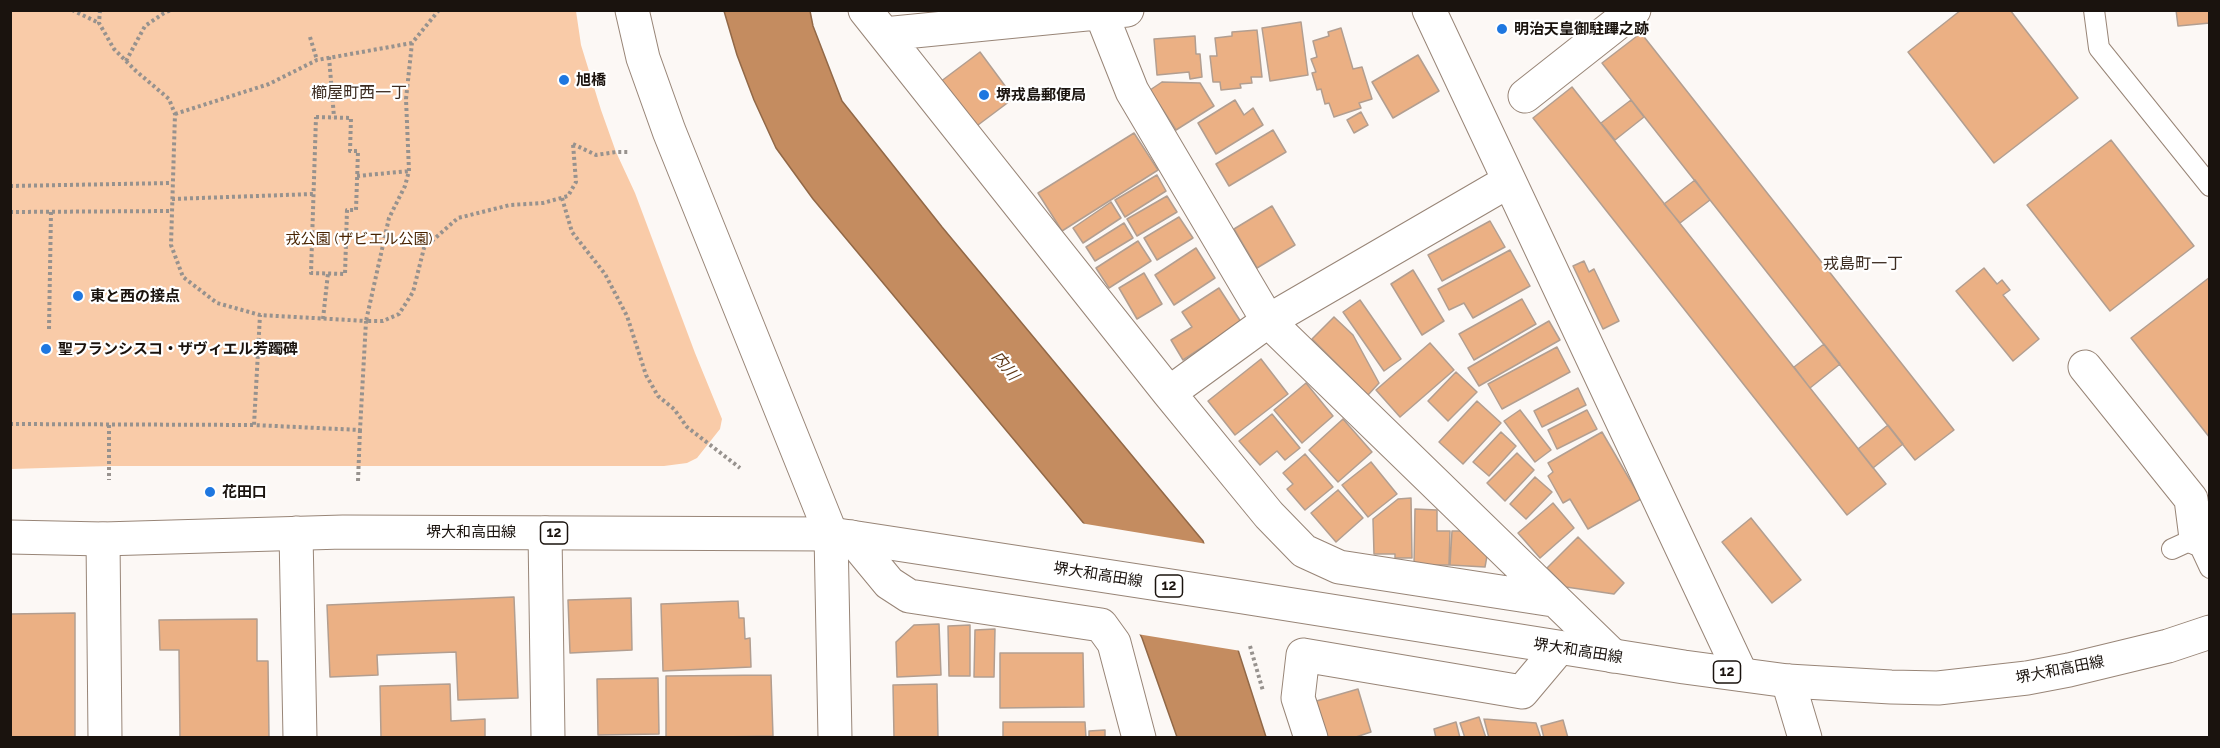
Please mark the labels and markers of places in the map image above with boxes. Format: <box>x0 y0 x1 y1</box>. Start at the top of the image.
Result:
place label: 明治天皇御駐蹕之跡 <box>1514 20 1649 38</box>
marker: 明治天皇御駐蹕之跡 <box>1495 22 1509 36</box>
place label: 旭橋 <box>576 71 606 89</box>
marker: 旭橋 <box>557 73 571 87</box>
place label: 堺戎島郵便局 <box>996 86 1086 104</box>
marker: 堺戎島郵便局 <box>977 88 991 102</box>
place label: 東と西の接点 <box>90 287 180 305</box>
marker: 東と西の接点 <box>71 289 85 303</box>
place label: 聖フランシスコ・ザヴィエル芳躅碑 <box>58 340 298 358</box>
marker: 聖フランシスコ・ザヴィエル芳躅碑 <box>39 342 53 356</box>
place label: 花田口 <box>222 483 267 501</box>
marker: 花田口 <box>203 485 217 499</box>

